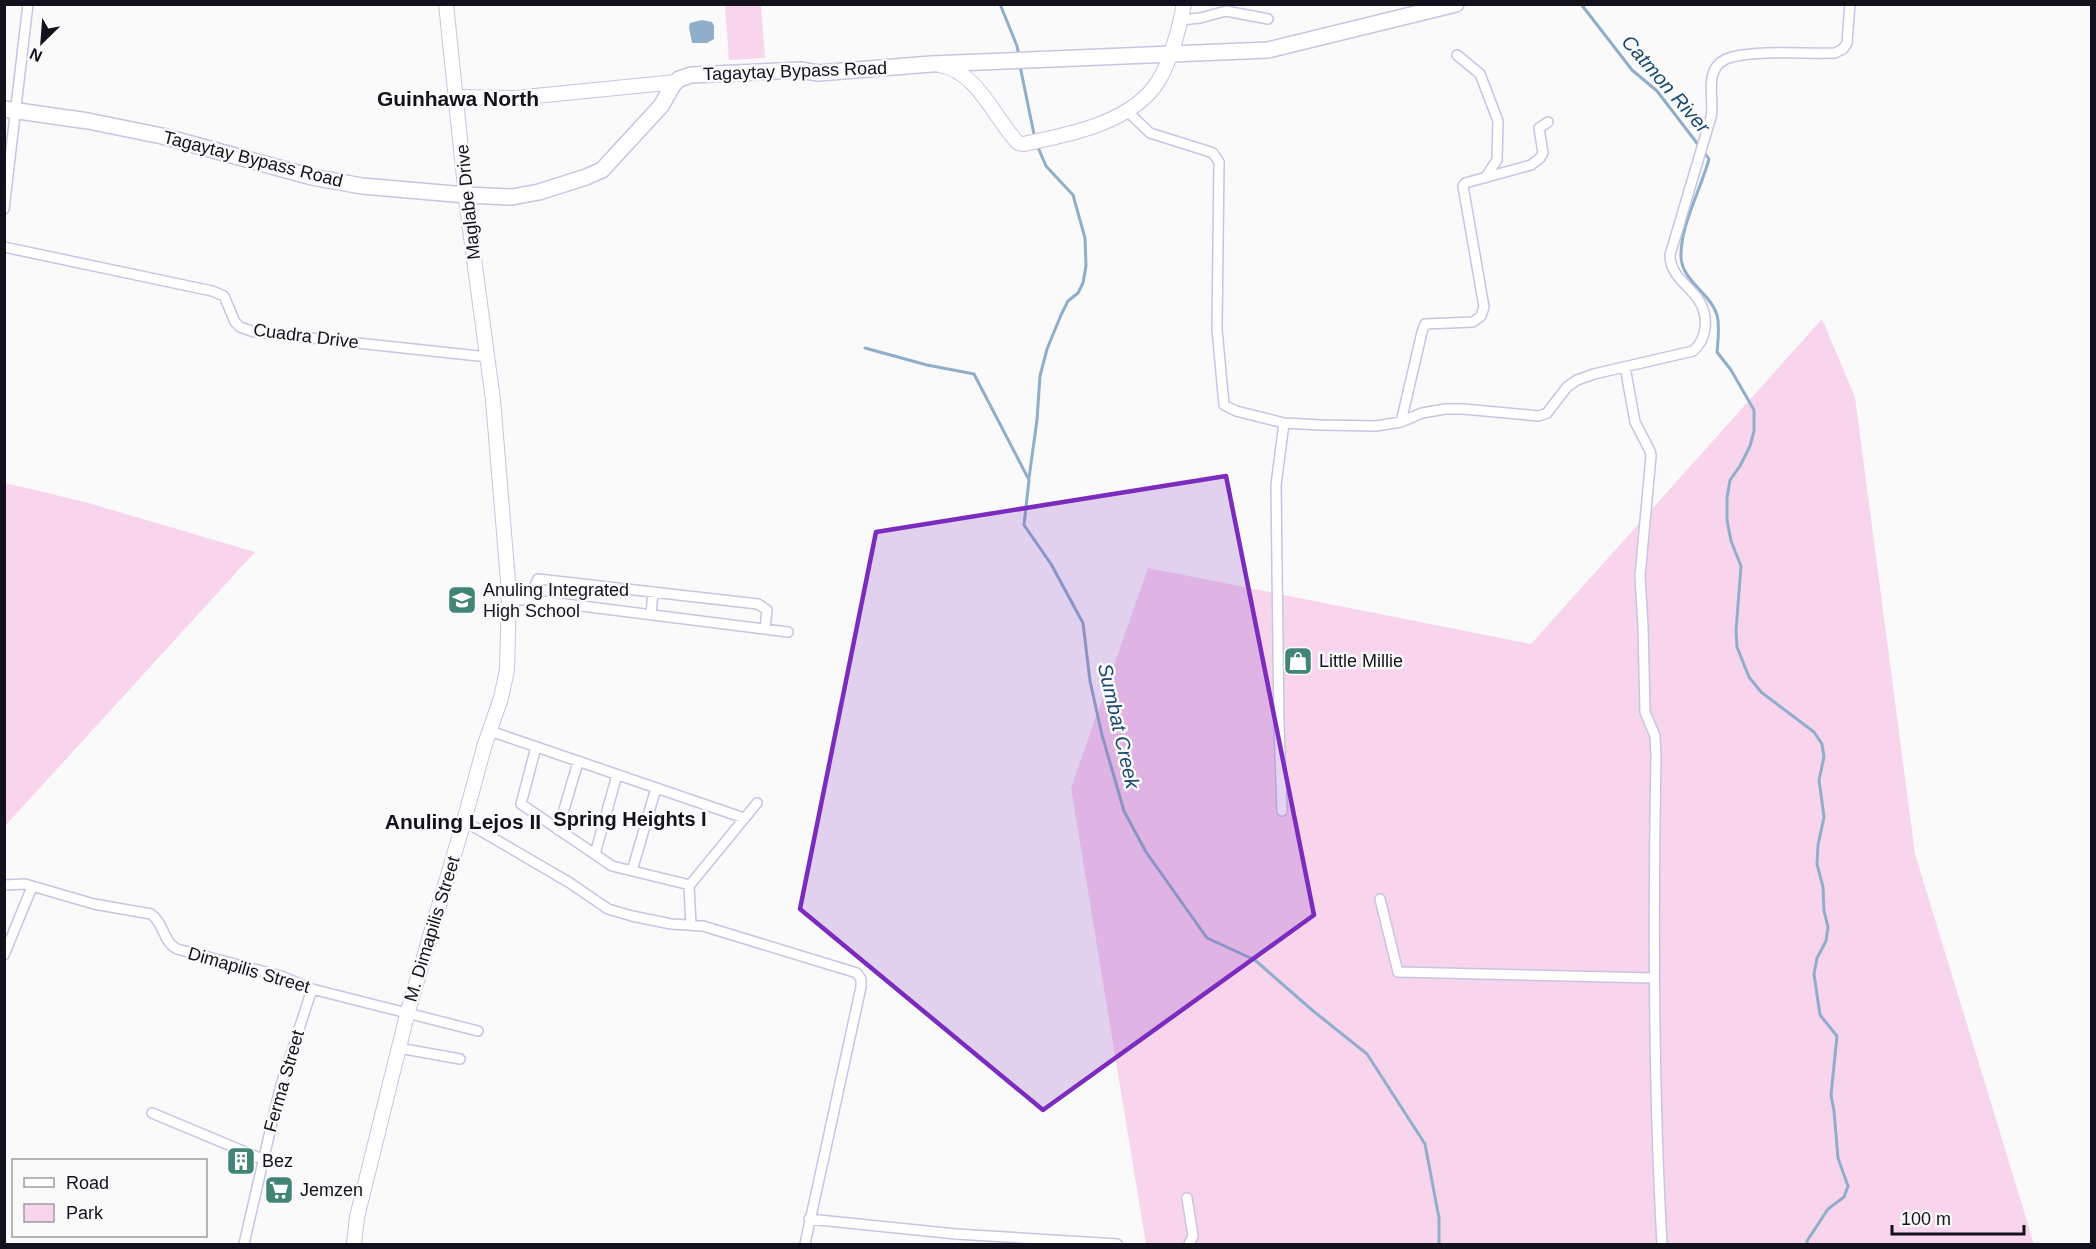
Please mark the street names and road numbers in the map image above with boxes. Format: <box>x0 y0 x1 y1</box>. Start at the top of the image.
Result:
street label: Tagaytay Bypass Road <box>703 58 887 84</box>
street label: Tagaytay Bypass Road <box>161 127 345 191</box>
street label: Maglabe Drive <box>452 143 484 261</box>
street label: Cuadra Drive <box>252 320 360 352</box>
street label: M. Dimapilis Street <box>400 854 464 1004</box>
street label: Dimapilis Street <box>186 943 312 997</box>
street label: Ferma Street <box>260 1028 308 1134</box>

